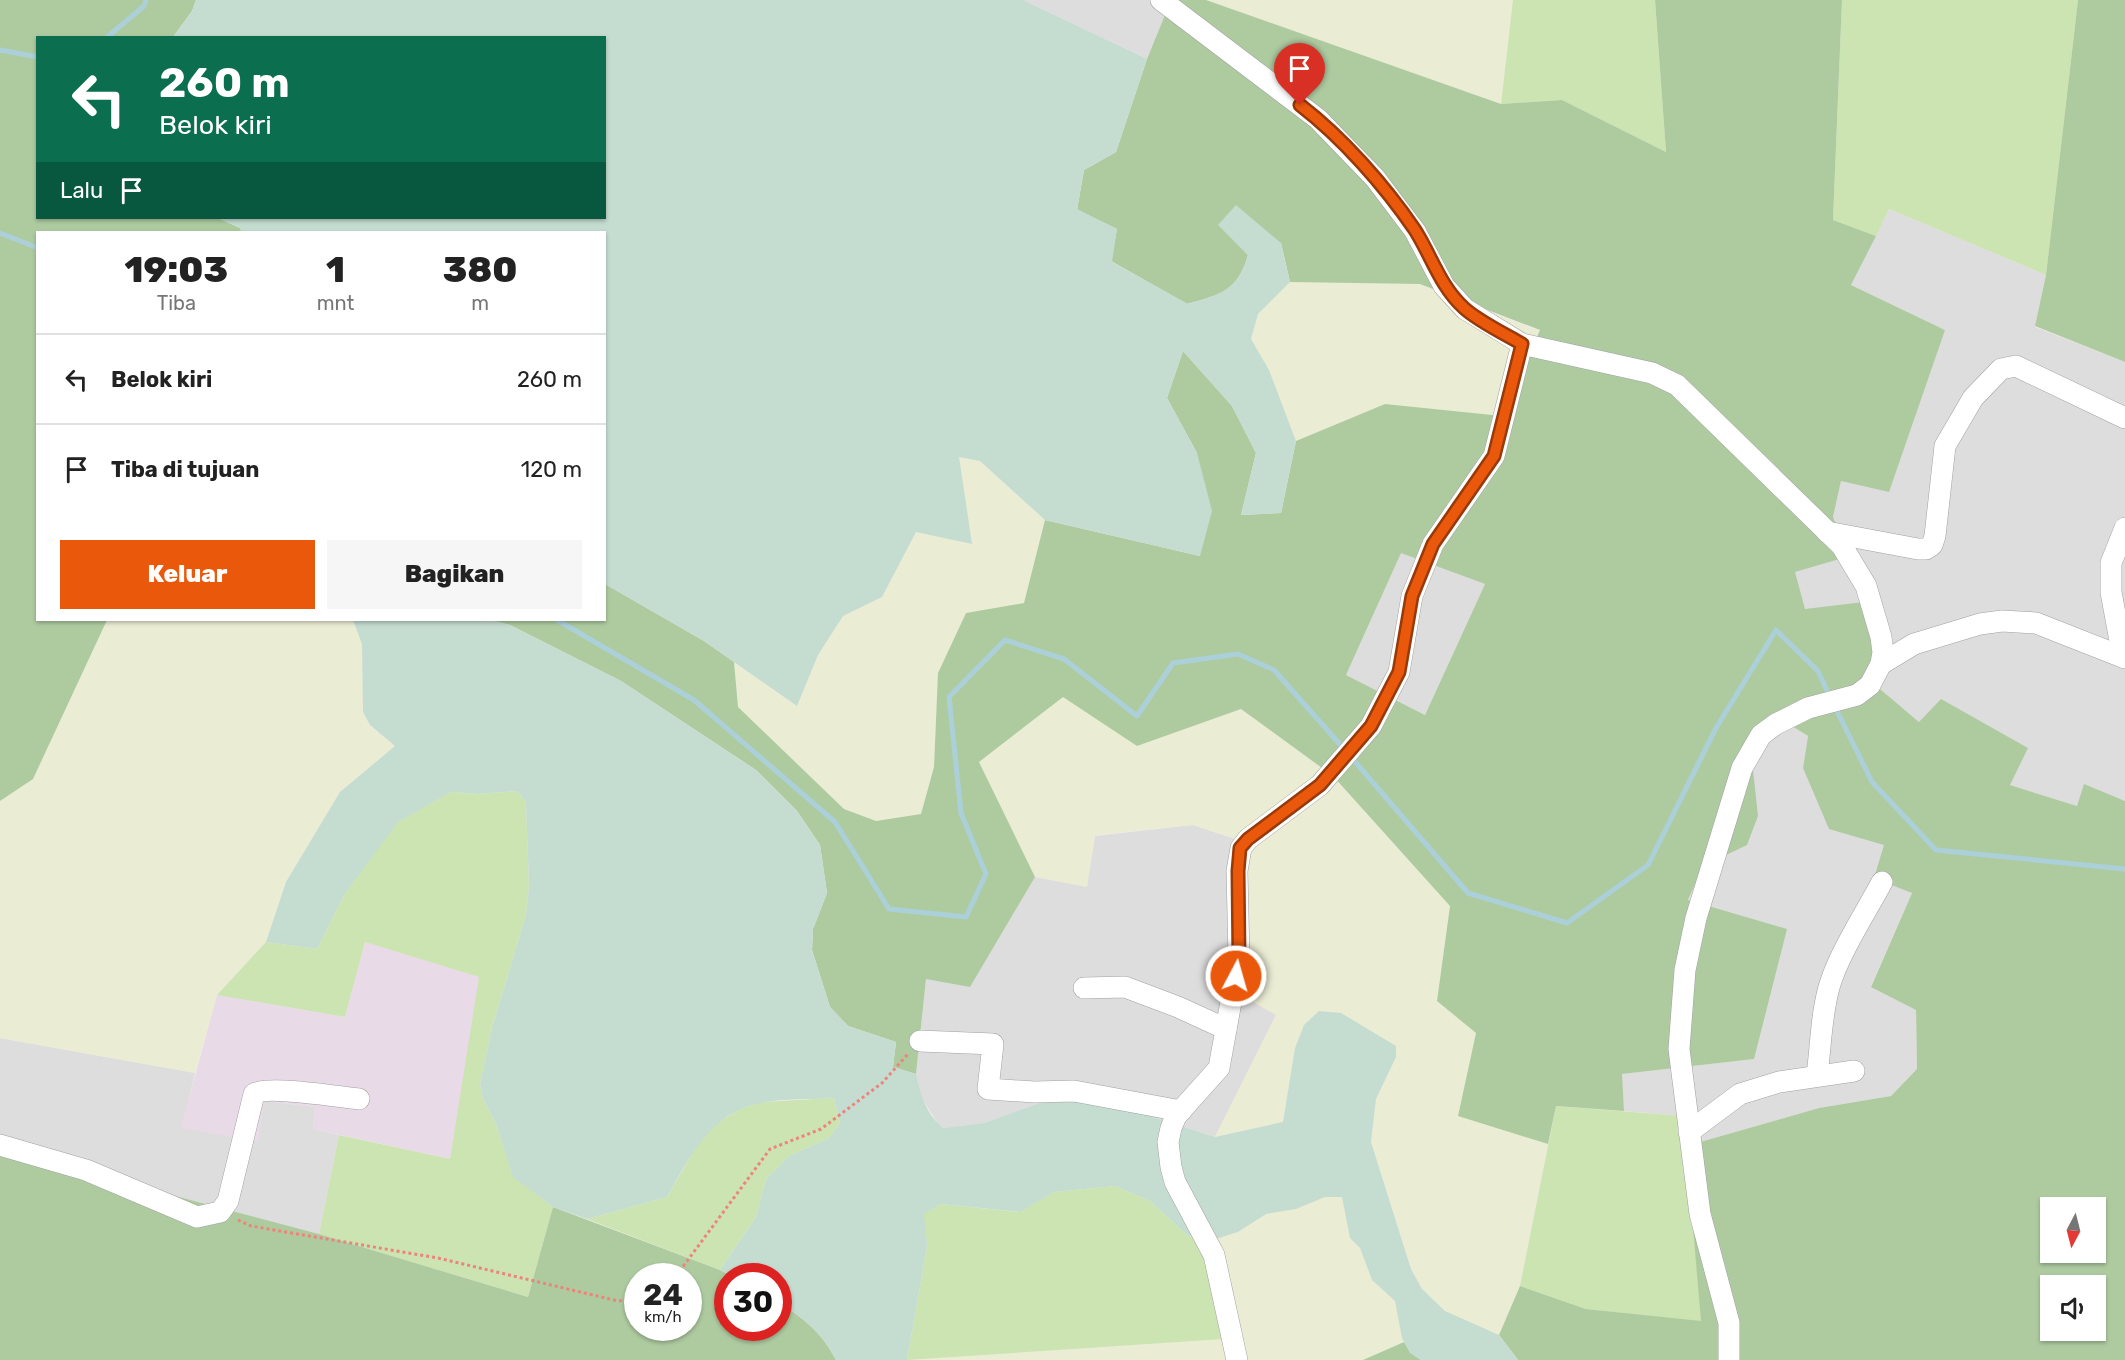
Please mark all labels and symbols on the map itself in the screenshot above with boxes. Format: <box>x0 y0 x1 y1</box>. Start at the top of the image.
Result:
pin <box>1274 43 1325 105</box>
position arrow <box>1204 944 1268 1008</box>
north arrow <box>2040 1197 2106 1263</box>
speed limit sign: 30 <box>714 1263 792 1341</box>

